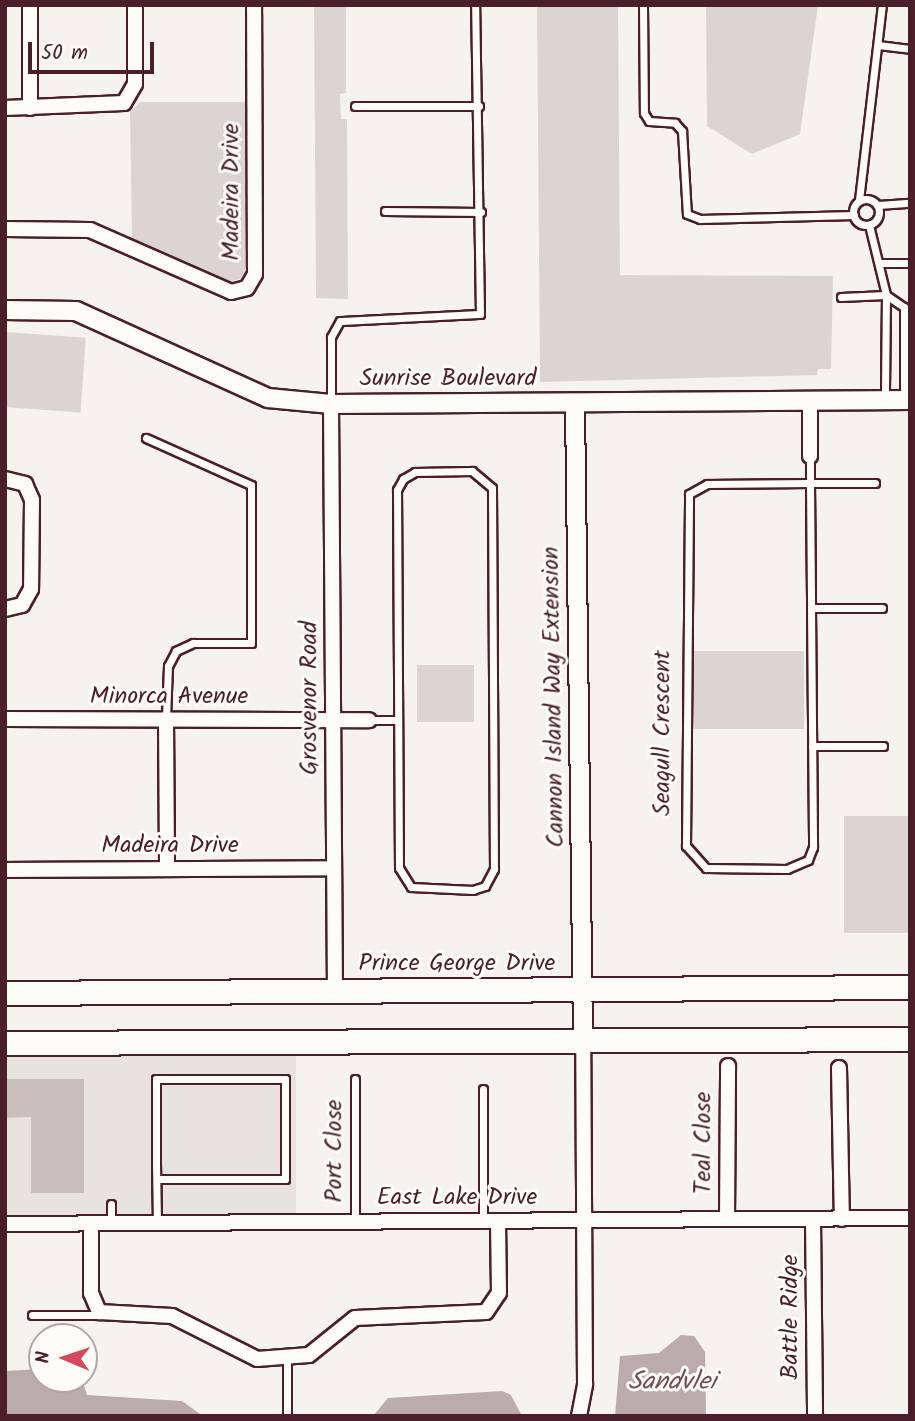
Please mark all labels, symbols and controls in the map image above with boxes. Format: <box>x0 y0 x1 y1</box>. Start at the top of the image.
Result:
scale bar <box>32 28 158 72</box>
text: 50 m <box>41 37 88 70</box>
street label: Madeira Drive <box>218 123 246 261</box>
street label: Sunrise Boulevard <box>359 365 537 393</box>
street label: Cannon Island Way Extension <box>537 546 571 848</box>
street label: Grosvenor Road <box>296 621 324 775</box>
street label: Seagull Crescent <box>649 650 677 816</box>
street label: Minorca Avenue <box>90 683 248 711</box>
street label: Madeira Drive <box>101 832 239 860</box>
street label: Prince George Drive <box>359 950 555 978</box>
street label: Teal Close <box>690 1092 718 1194</box>
street label: Port Close <box>321 1100 349 1202</box>
street label: East Lake Drive <box>377 1184 537 1212</box>
street label: Battle Ridge <box>777 1254 805 1380</box>
north arrow <box>28 1323 98 1393</box>
text: N <box>29 1351 59 1364</box>
water label: Sandvlei <box>628 1367 716 1399</box>

